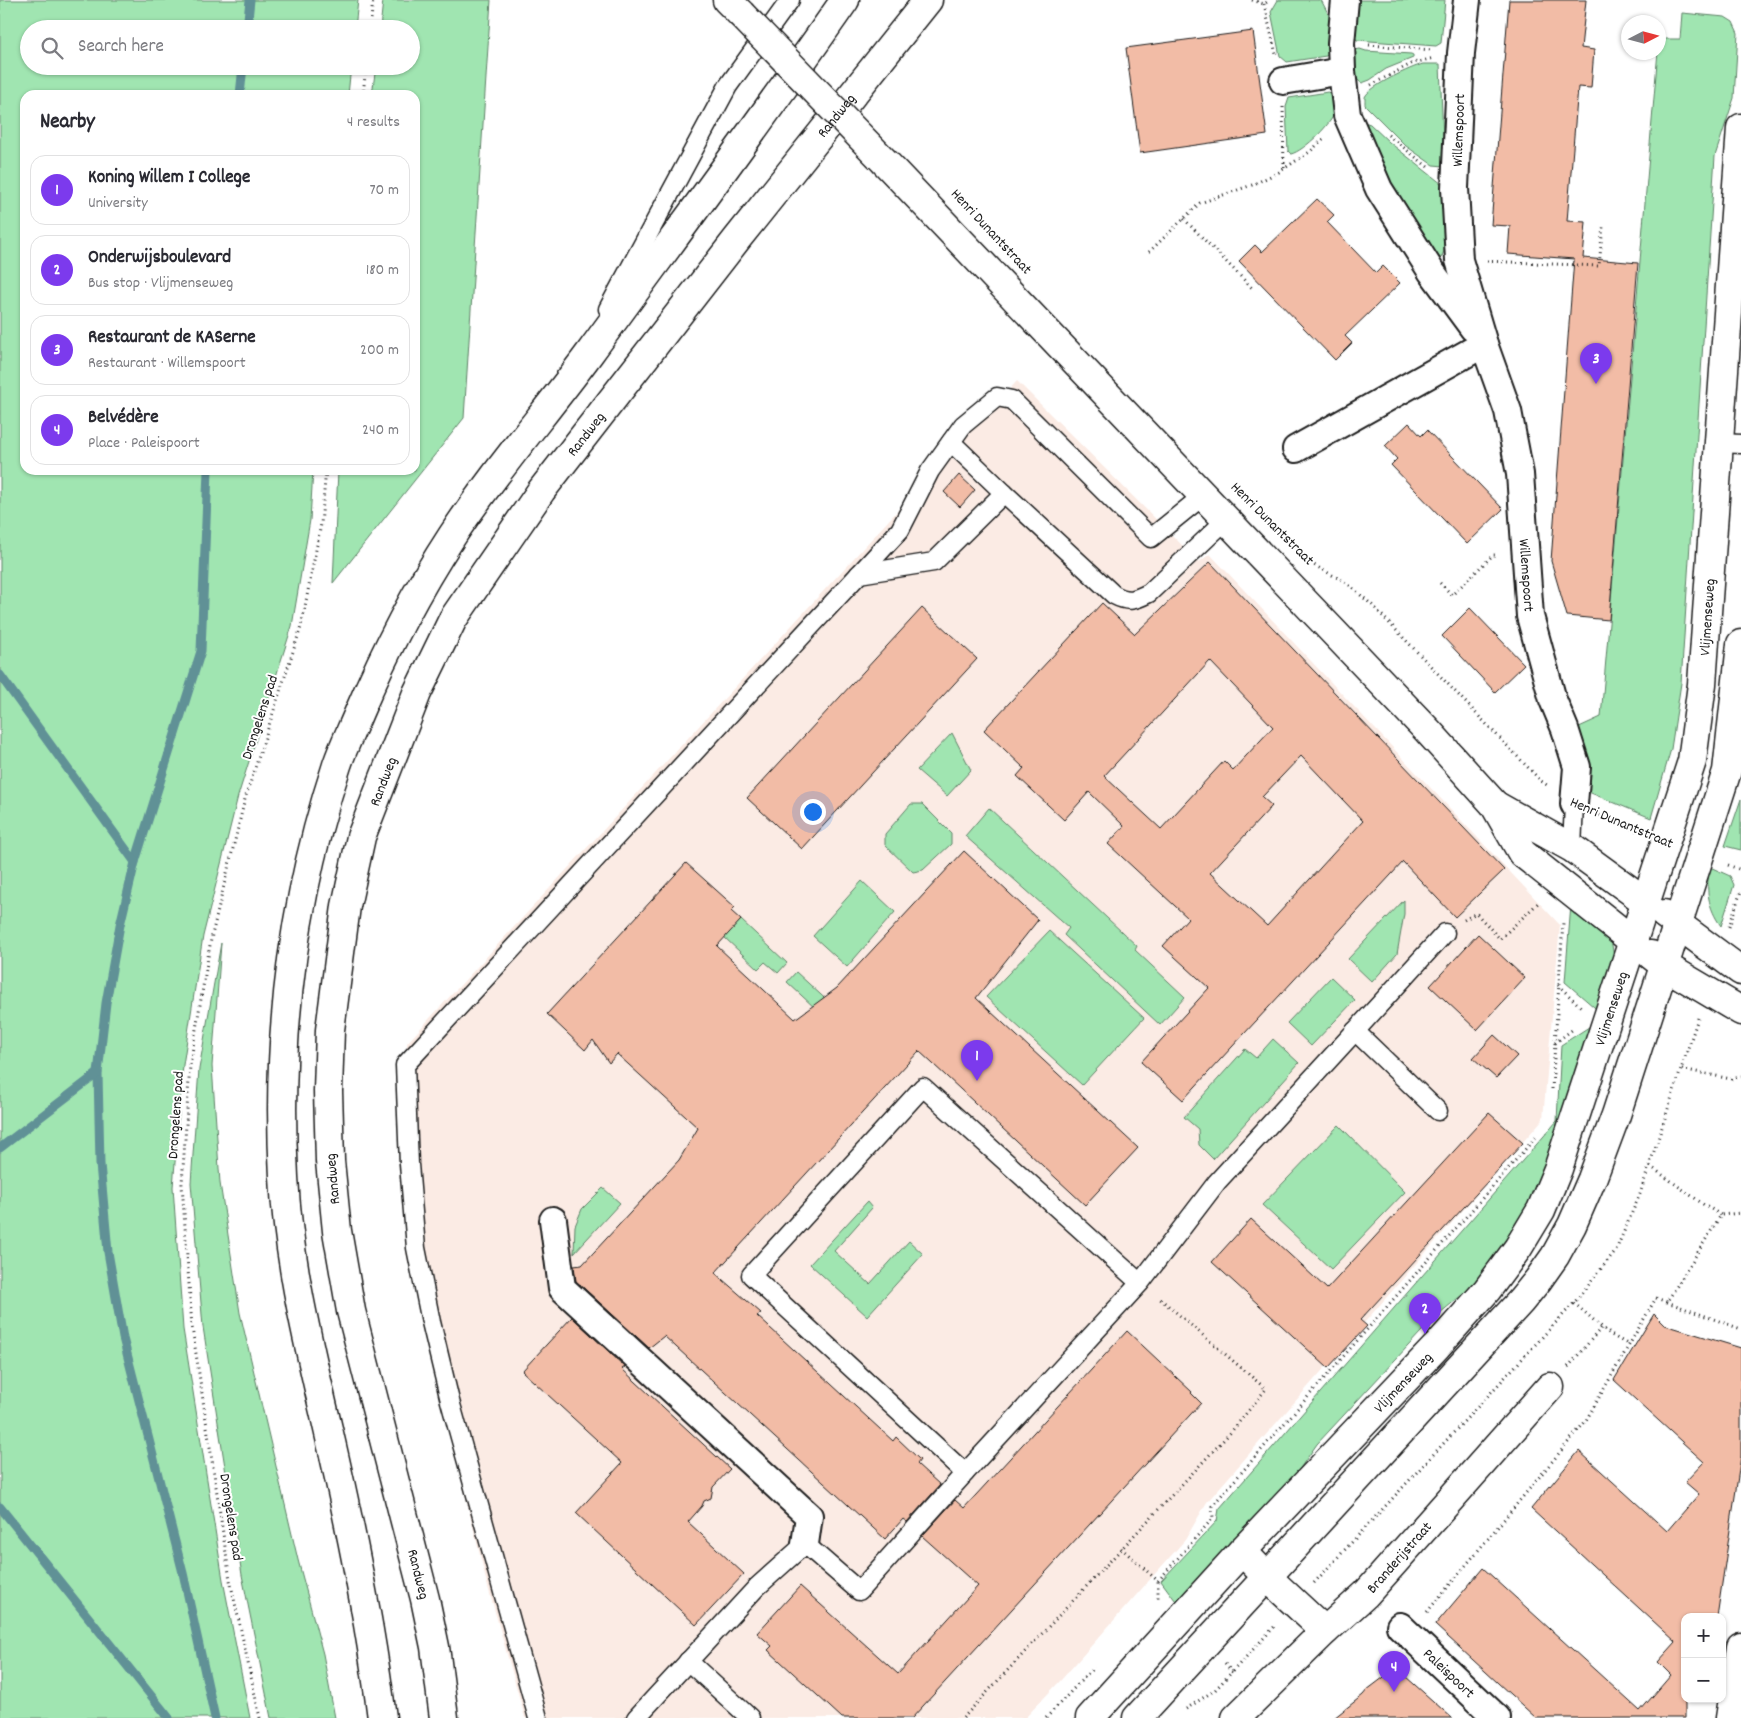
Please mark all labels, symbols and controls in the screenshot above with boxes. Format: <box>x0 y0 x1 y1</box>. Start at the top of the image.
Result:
north arrow <box>1621 15 1666 60</box>
search box <box>20 20 420 75</box>
icon: search <box>38 34 66 62</box>
text: Search here <box>78 34 164 61</box>
street label: Randweg <box>813 90 862 143</box>
street label: Willemspoort <box>1448 93 1472 167</box>
text: Nearby <box>40 108 95 138</box>
text: 4 results <box>347 111 400 134</box>
text: Koning Willem I College <box>88 165 250 192</box>
text: 1 <box>55 179 59 202</box>
text: 70 m <box>369 179 399 202</box>
street label: Henri Dunantstraat <box>945 184 1037 281</box>
text: University <box>88 192 148 215</box>
text: Onderwijsboulevard <box>88 245 231 272</box>
text: 2 <box>54 259 61 282</box>
text: 180 m <box>366 259 399 282</box>
text: Bus stop · Vlijmenseweg <box>88 272 233 295</box>
text: Restaurant de KASerne <box>88 325 256 352</box>
text: 3 <box>53 339 61 362</box>
text: 200 m <box>360 339 399 362</box>
pin: 3 <box>1580 343 1612 384</box>
text: Restaurant · Willemspoort <box>88 352 246 375</box>
text: Belvédère <box>88 405 159 432</box>
street label: Randweg <box>563 408 612 462</box>
text: 4 <box>54 419 60 442</box>
text: 240 m <box>362 419 399 442</box>
text: Place · Paleispoort <box>88 432 200 455</box>
street label: Henri Dunantstraat <box>1225 478 1319 572</box>
street label: Willemspoort <box>1512 538 1539 613</box>
street label: Vlijmenseweg <box>1695 578 1722 656</box>
street label: Drongelens pad <box>237 672 285 763</box>
street label: Randweg <box>365 754 404 810</box>
street label: Henri Dunantstraat <box>1566 792 1677 856</box>
your location <box>800 799 826 825</box>
street label: Vlijmenseweg <box>1590 969 1635 1049</box>
pin: 1 <box>961 1040 993 1081</box>
street label: Drongelens pad <box>163 1071 191 1160</box>
street label: Randweg <box>321 1152 347 1205</box>
pin: 2 <box>1409 1293 1441 1334</box>
street label: Vlijmenseweg <box>1370 1348 1439 1419</box>
street label: Drongelens pad <box>212 1472 248 1562</box>
street label: Branderijstraat <box>1362 1517 1439 1599</box>
street label: Randweg <box>400 1547 434 1602</box>
map controls <box>1681 1613 1726 1703</box>
button: + <box>1681 1613 1726 1658</box>
street label: Paleispoort <box>1417 1644 1479 1705</box>
pin: 4 <box>1378 1651 1410 1692</box>
button: − <box>1681 1658 1726 1703</box>

